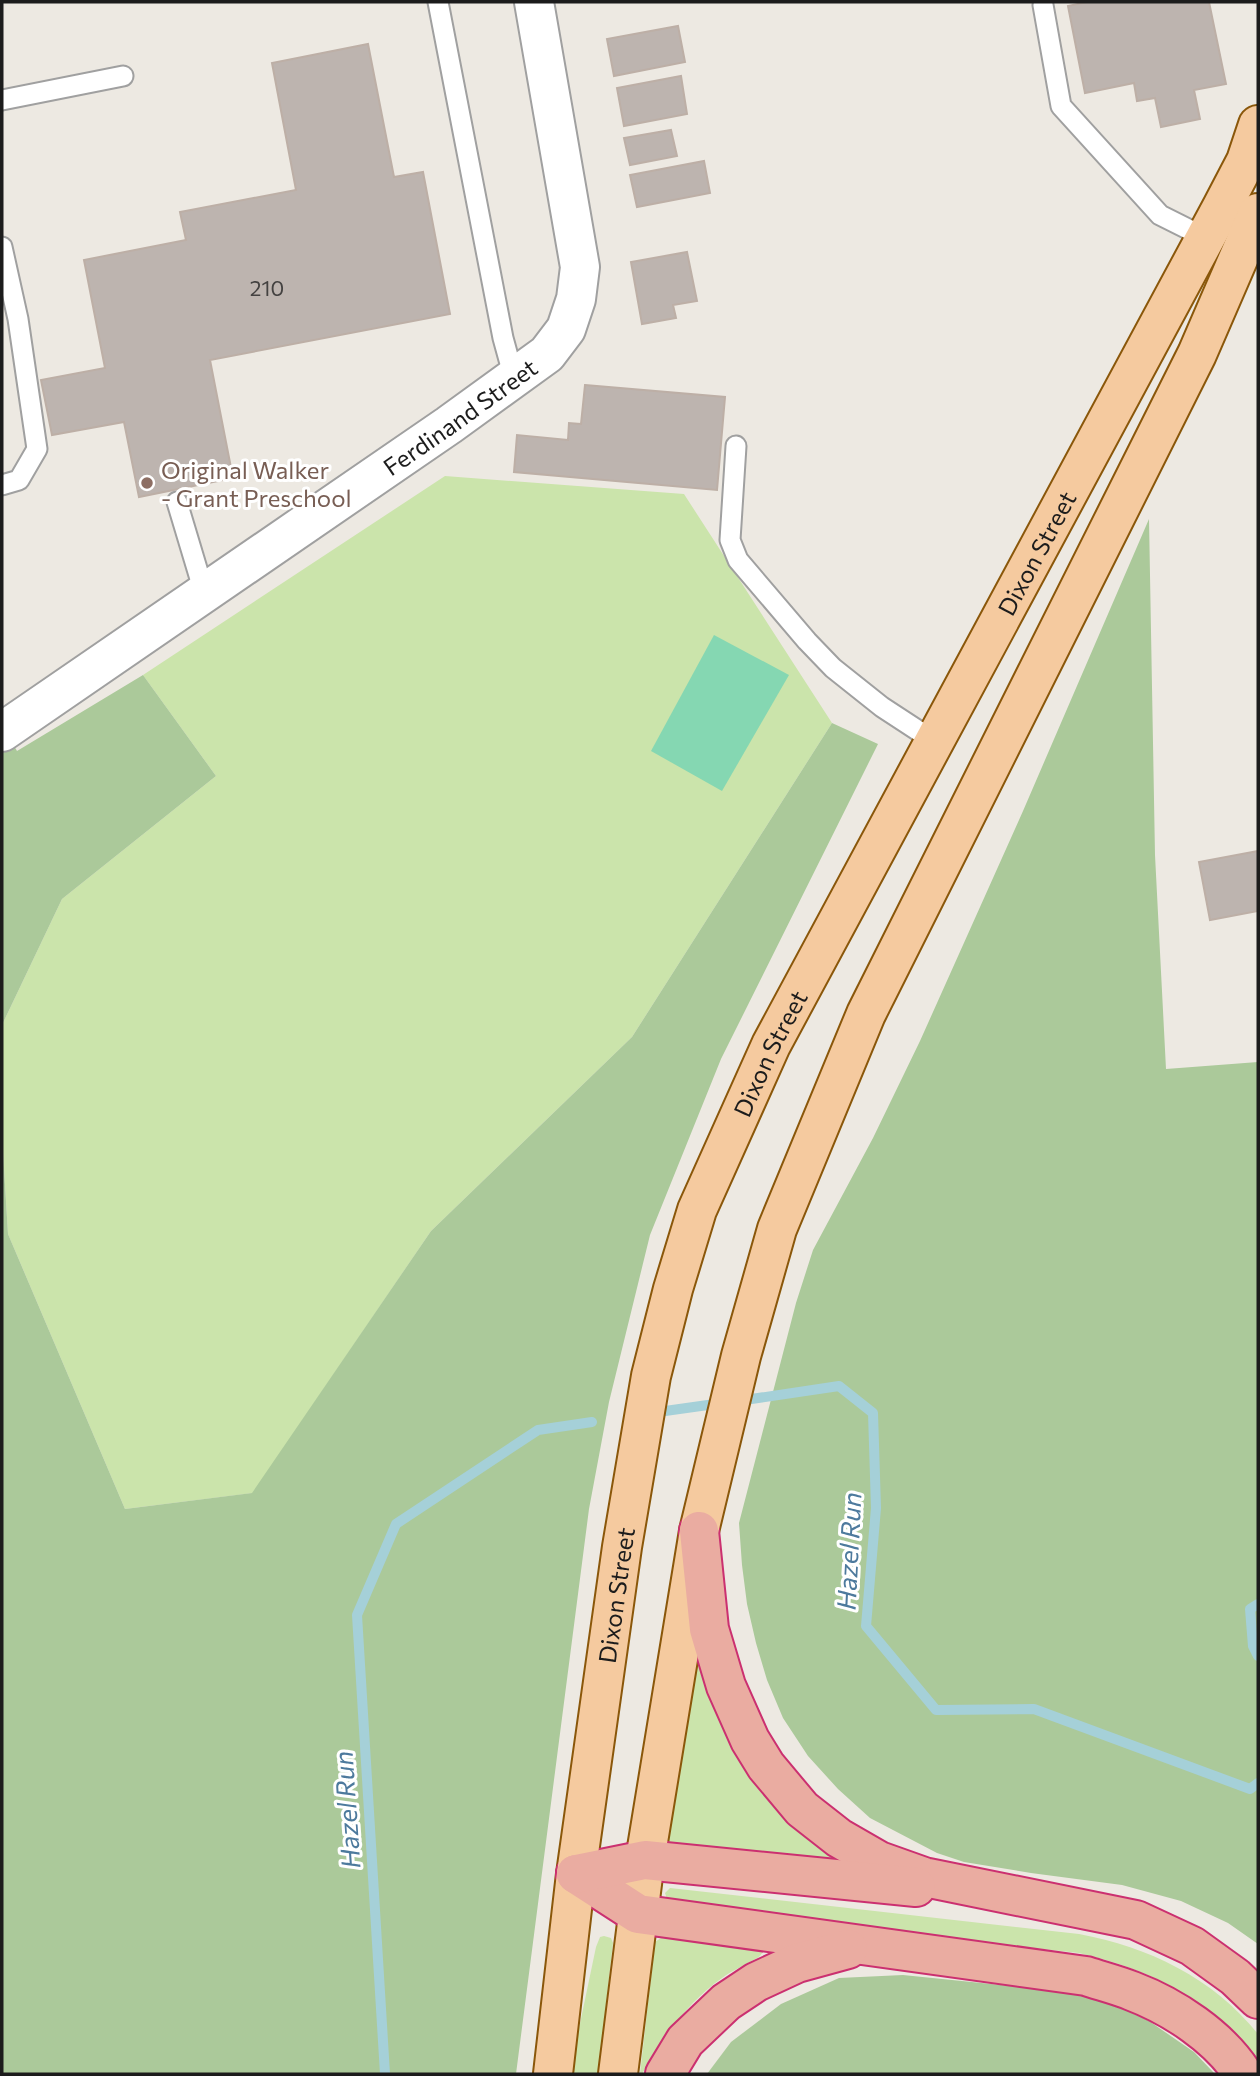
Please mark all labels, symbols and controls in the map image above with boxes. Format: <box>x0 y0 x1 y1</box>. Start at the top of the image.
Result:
house number: 210 <box>250 275 284 300</box>
street label: Ferdinand Street <box>377 352 542 481</box>
place label: Original Walker - Grant Preschool <box>161 455 352 512</box>
marker: Original Walker - Grant Preschool <box>139 475 155 491</box>
street label: Dixon Street <box>991 486 1081 620</box>
street label: Dixon Street <box>726 985 812 1121</box>
water label: Hazel Run <box>829 1491 867 1611</box>
street label: Dixon Street <box>591 1525 640 1665</box>
water label: Hazel Run <box>326 1750 366 1870</box>

